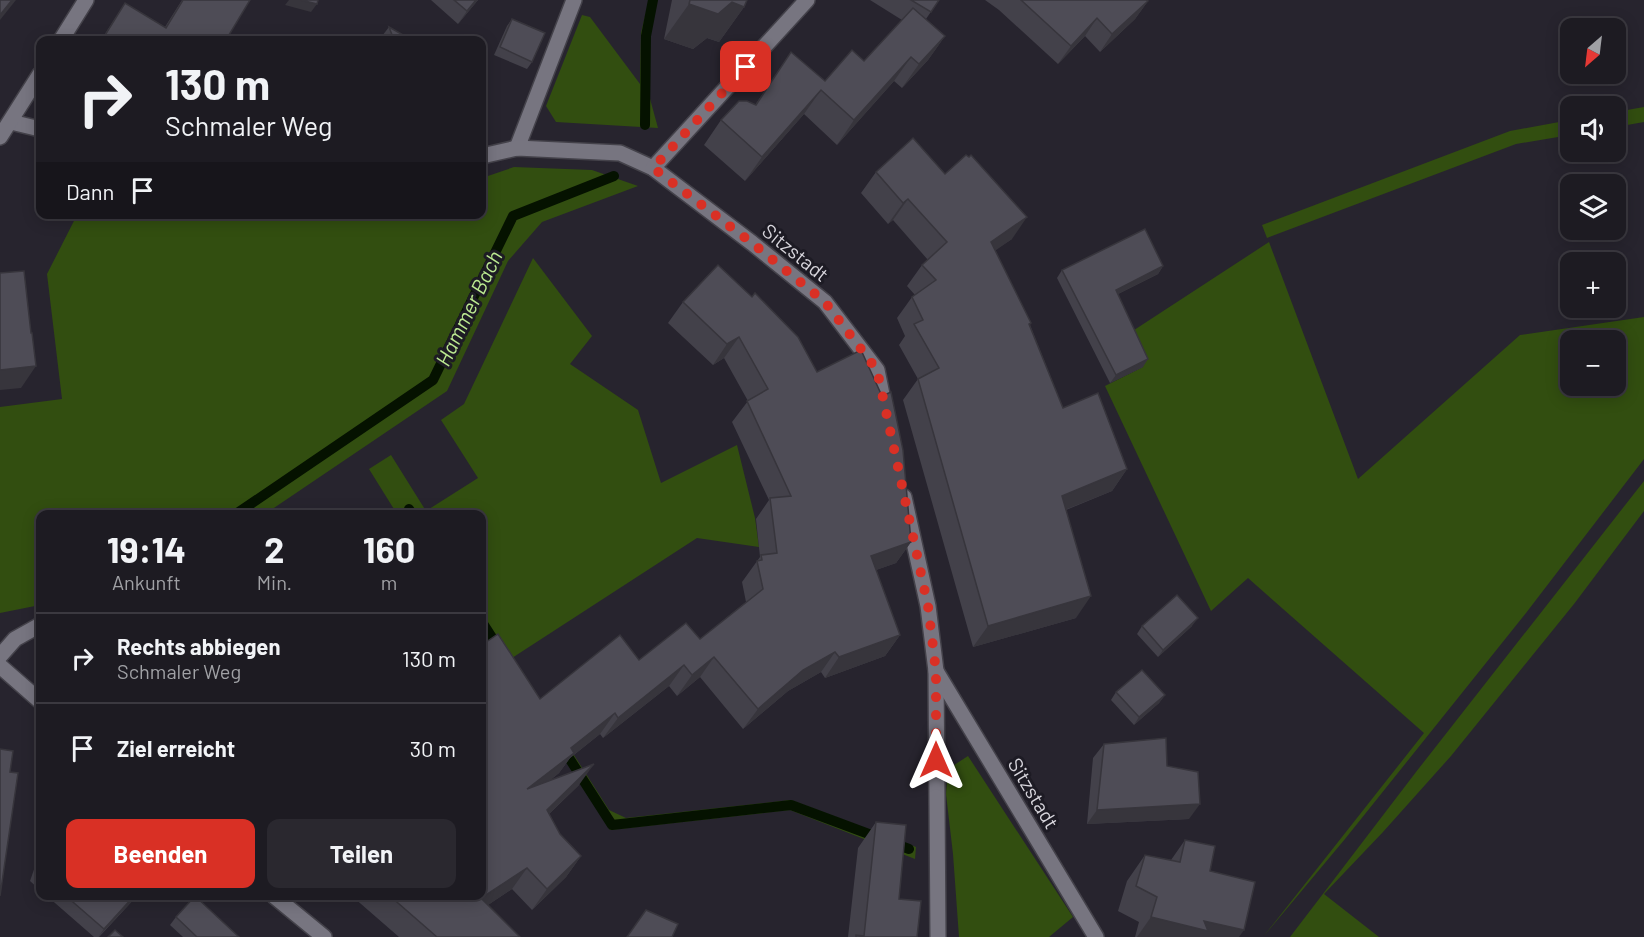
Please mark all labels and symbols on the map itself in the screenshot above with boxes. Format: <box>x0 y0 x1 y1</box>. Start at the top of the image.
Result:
north arrow <box>1560 18 1626 84</box>
pin <box>720 41 771 92</box>
street label: Sitzstadt <box>758 218 834 286</box>
water label: Hammer Bach <box>429 246 507 370</box>
position arrow <box>904 728 968 792</box>
street label: Sitzstadt <box>1004 753 1064 833</box>

